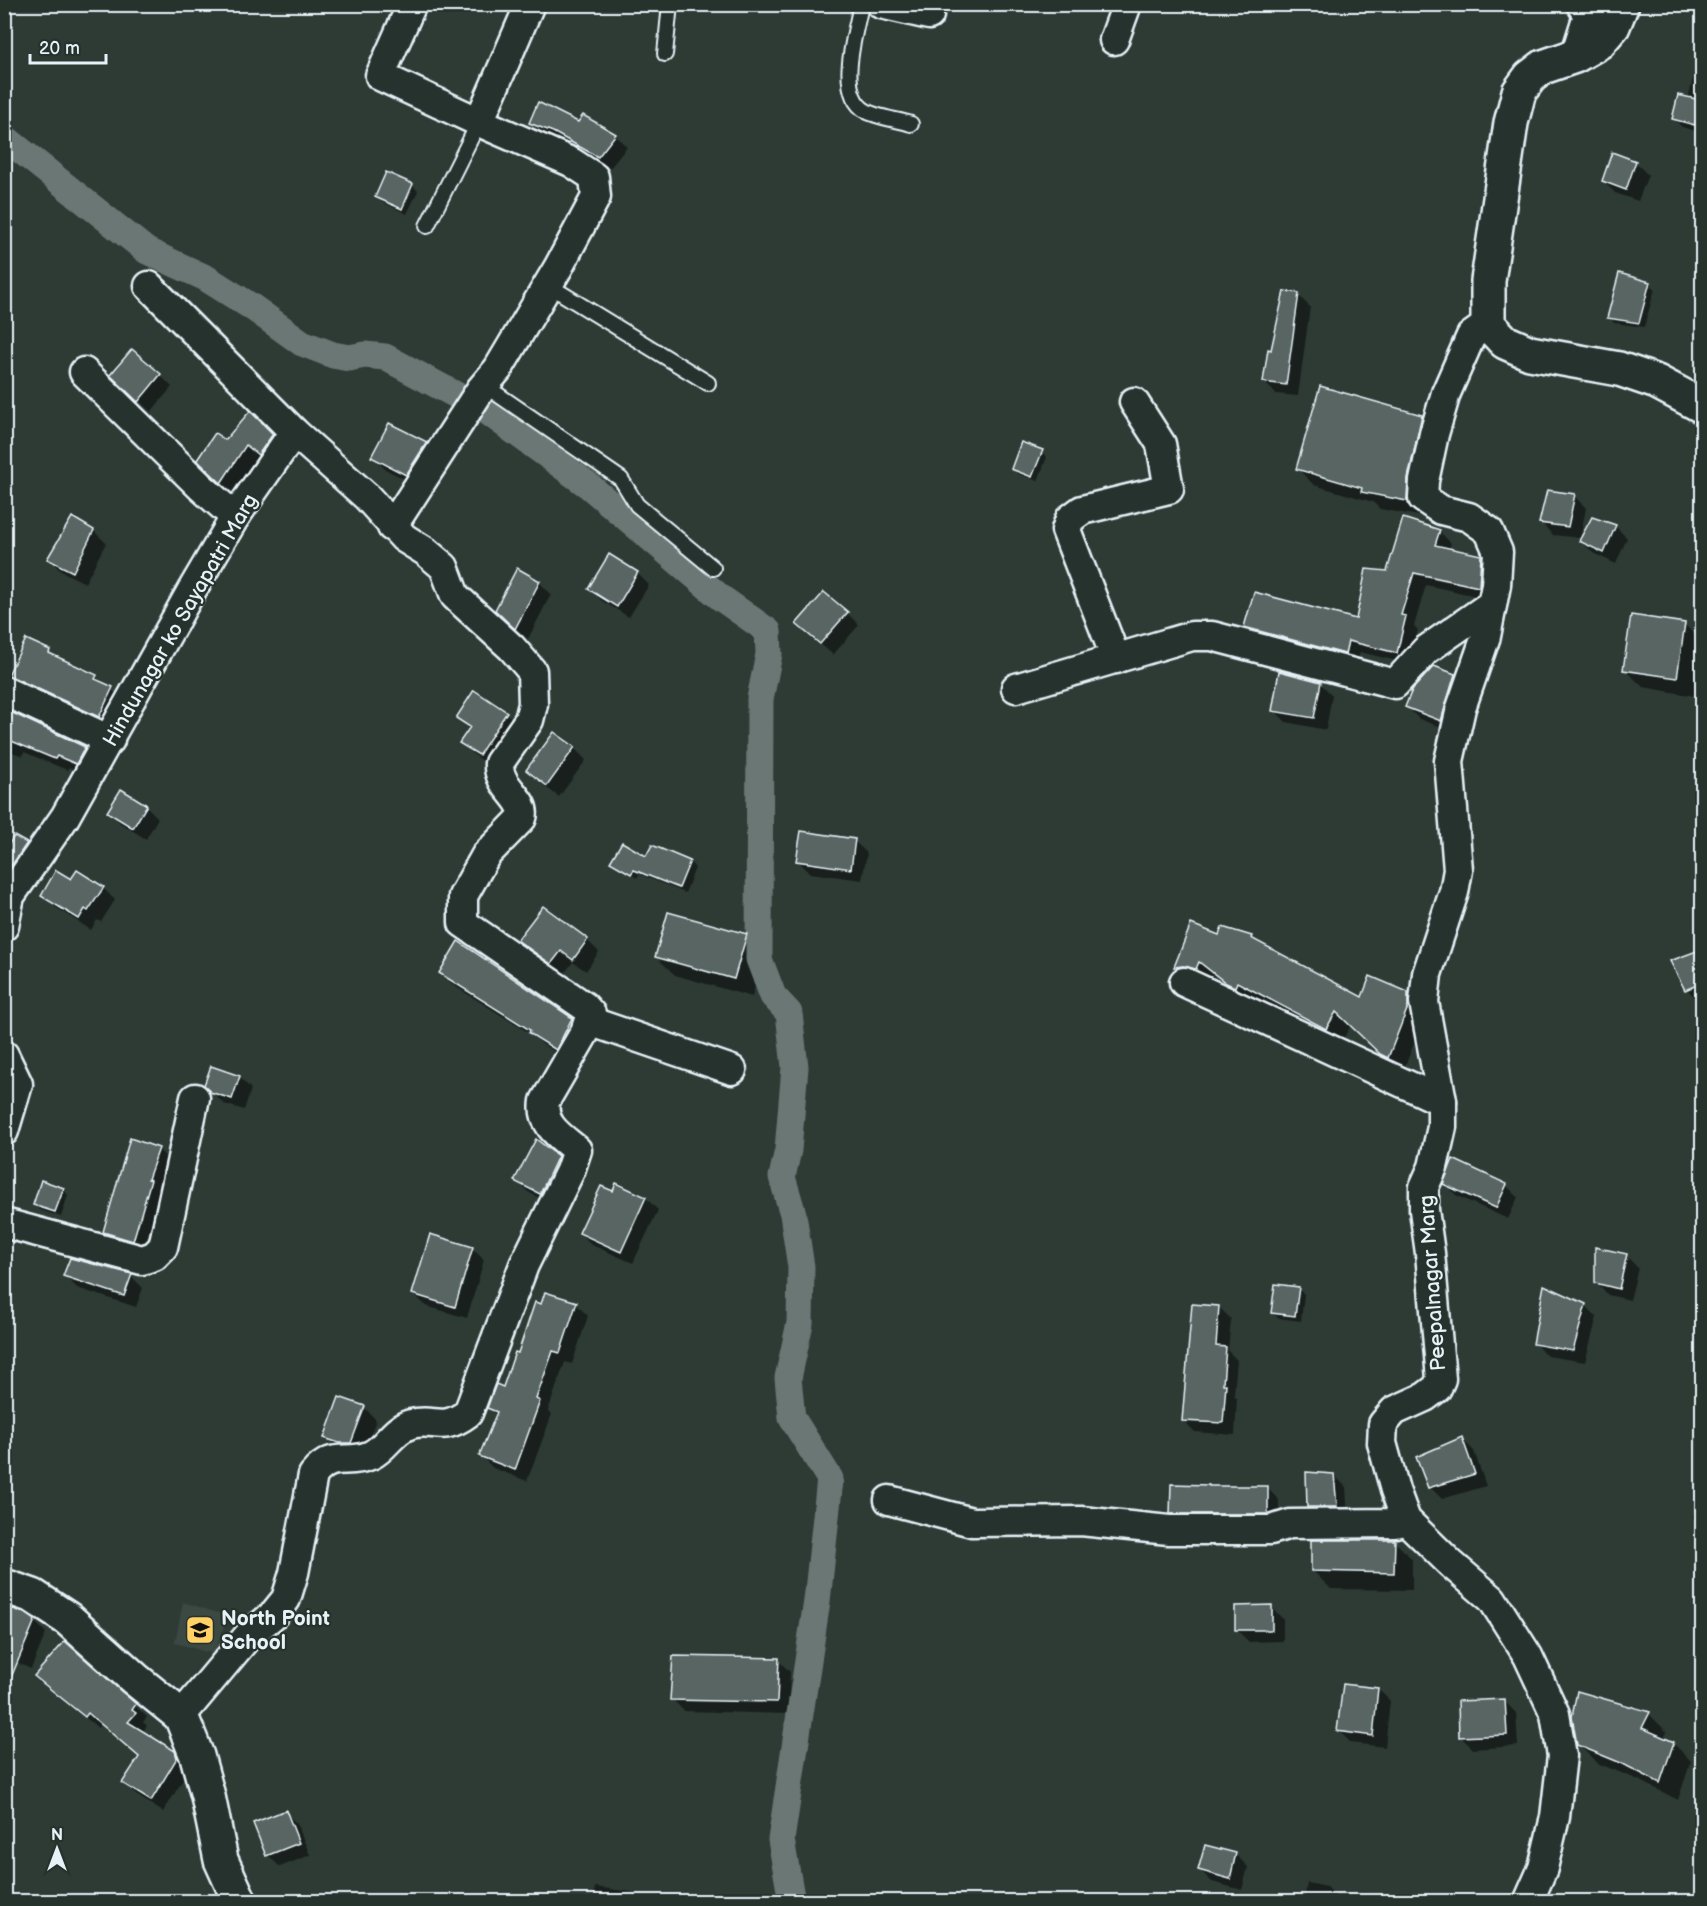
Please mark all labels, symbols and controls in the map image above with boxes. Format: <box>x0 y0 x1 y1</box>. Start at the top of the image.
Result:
scale bar <box>30 27 106 65</box>
text: 20 m <box>39 38 80 59</box>
street label: Hindunagar ko Sayapatri Marg <box>98 490 263 751</box>
street label: Peepalnagar Marg <box>1414 1194 1451 1372</box>
place label: North Point School <box>221 1606 330 1655</box>
school or university icon: North Point School <box>184 1614 216 1646</box>
north arrow <box>27 1819 87 1879</box>
text: N <box>51 1826 63 1845</box>

